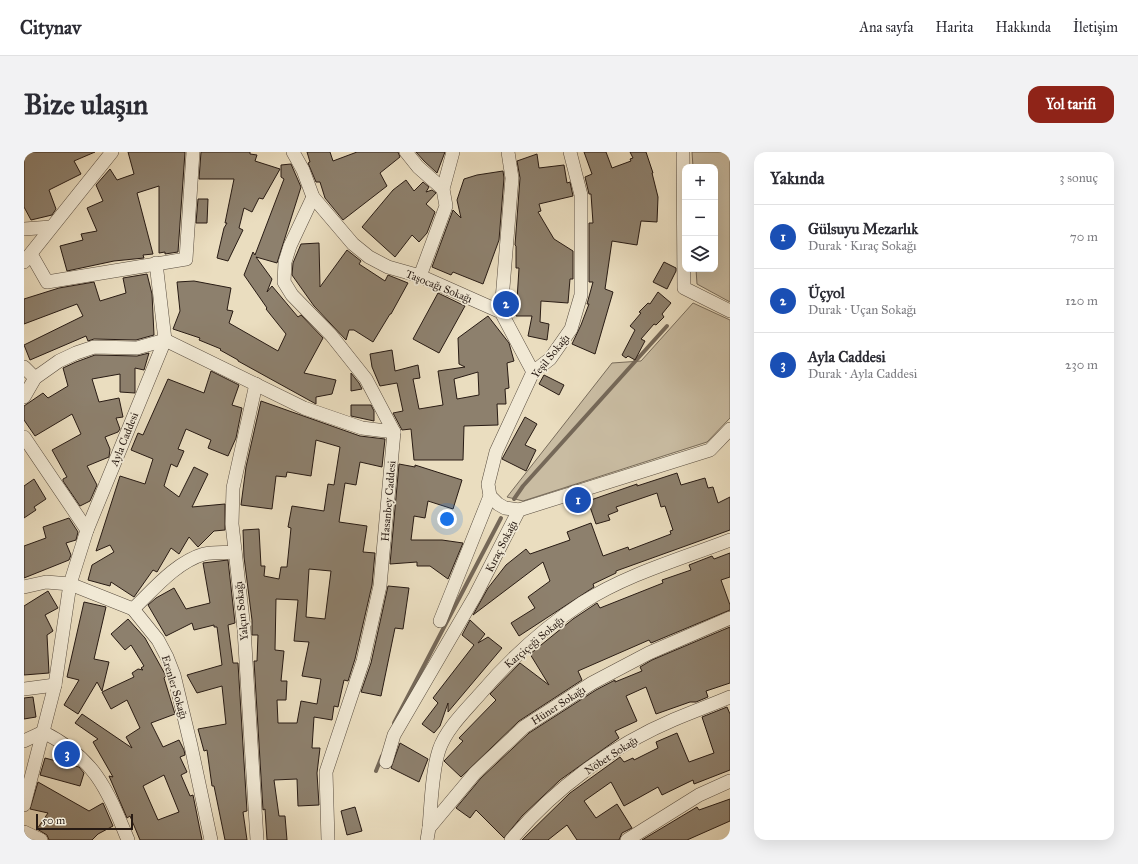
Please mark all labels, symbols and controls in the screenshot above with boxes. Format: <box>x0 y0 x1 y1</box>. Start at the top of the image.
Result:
text: Citynav <box>20 16 81 39</box>
text: Ana sayfa <box>860 19 913 36</box>
text: Harita <box>935 19 973 36</box>
text: Hakkında <box>995 19 1051 36</box>
text: İletişim <box>1073 19 1118 36</box>
button: Yol tarifi <box>1028 86 1114 123</box>
text: Bize ulaşın <box>24 87 148 122</box>
map controls <box>682 164 718 272</box>
button: + <box>682 164 718 200</box>
text: Yakında <box>770 168 824 189</box>
text: 3 sonuç <box>1059 170 1098 186</box>
button: − <box>682 200 718 236</box>
text: Gülsuyu Mezarlık <box>808 220 918 238</box>
text: 1 <box>780 229 786 245</box>
text: 70 m <box>1070 229 1098 245</box>
button: layers <box>682 236 718 272</box>
text: Durak · Kıraç Sokağı <box>808 238 917 254</box>
street label: Taşocağı Sokağı <box>404 267 474 306</box>
text: Üçyol <box>808 284 845 302</box>
pin: 2 <box>493 289 519 319</box>
text: 2 <box>780 293 786 309</box>
text: 120 m <box>1065 293 1098 309</box>
text: Durak · Uçan Sokağı <box>808 302 916 318</box>
street label: Yeşil Sokağı <box>529 332 572 381</box>
text: Ayla Caddesi <box>808 348 886 366</box>
text: 3 <box>780 357 786 373</box>
text: 230 m <box>1065 357 1098 373</box>
text: Durak · Ayla Caddesi <box>808 366 917 382</box>
street label: Ayla Caddesi <box>107 410 141 469</box>
street label: Hasanbey Caddesi <box>378 460 398 542</box>
pin: 1 <box>565 485 591 515</box>
your location <box>437 509 457 529</box>
street label: Kıraç Sokağı <box>483 518 520 574</box>
street label: Yalçın Sokağı <box>232 581 251 641</box>
street label: Karçiçeği Sokağı <box>502 614 567 671</box>
street label: Erenler Sokağı <box>159 654 190 721</box>
street label: Hüner Sokağı <box>529 683 588 728</box>
street label: Nöbet Sokağı <box>582 733 640 777</box>
pin: 3 <box>54 739 80 769</box>
scale bar <box>36 812 133 831</box>
text: 50 m <box>42 814 65 827</box>

